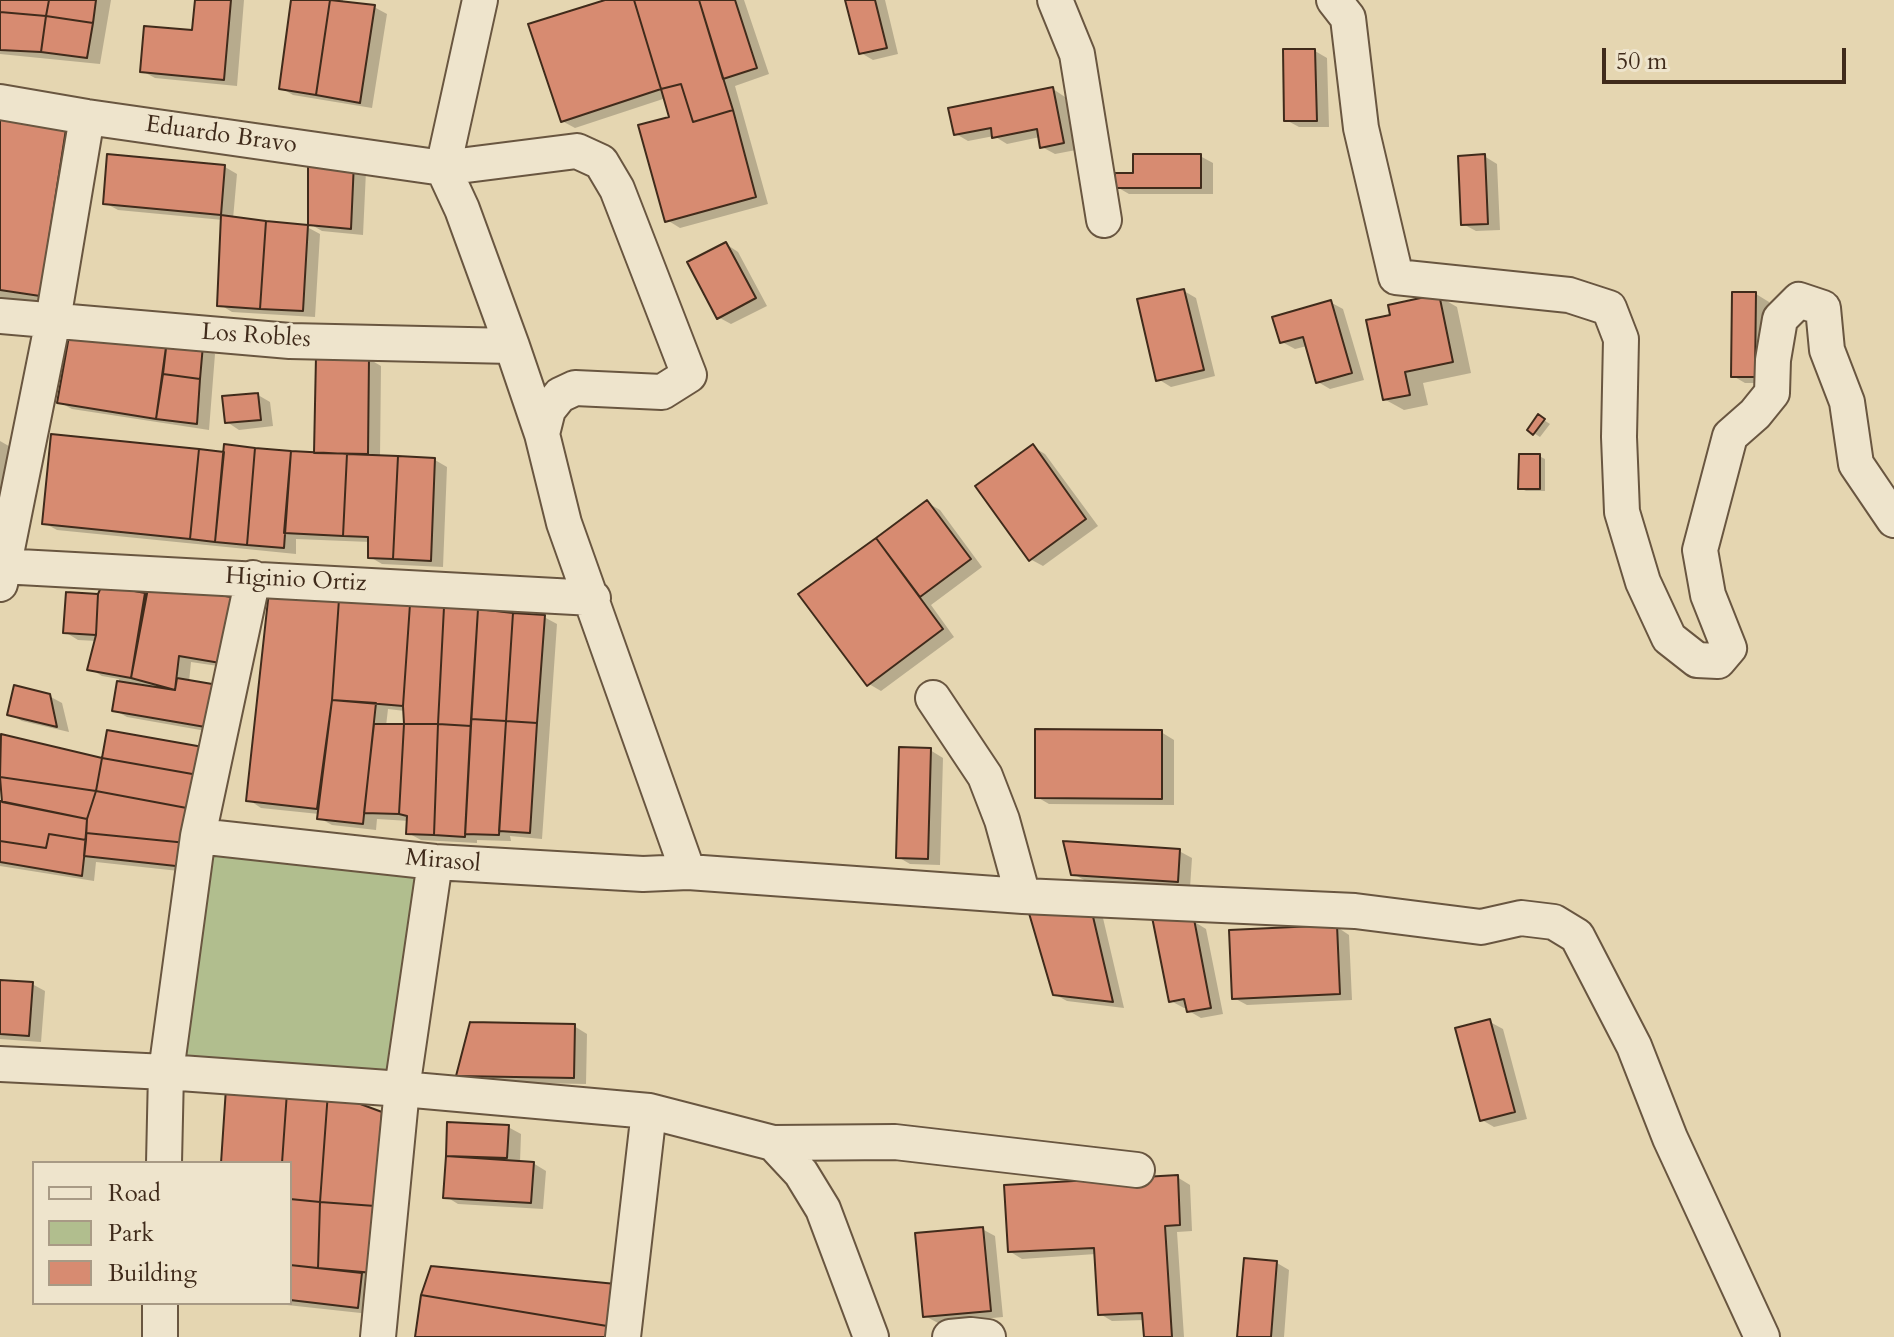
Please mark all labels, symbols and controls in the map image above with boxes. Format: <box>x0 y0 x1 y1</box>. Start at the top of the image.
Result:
scale bar <box>1606 32 1850 82</box>
text: 50 m <box>1616 45 1667 78</box>
street label: Eduardo Bravo <box>143 111 299 161</box>
street label: Los Robles <box>200 319 312 355</box>
street label: Higinio Ortiz <box>225 563 367 599</box>
street label: Mirasol <box>404 844 482 880</box>
legend <box>32 1161 292 1305</box>
text: Road <box>108 1177 161 1210</box>
text: Park <box>108 1217 154 1250</box>
text: Building <box>108 1257 197 1290</box>

